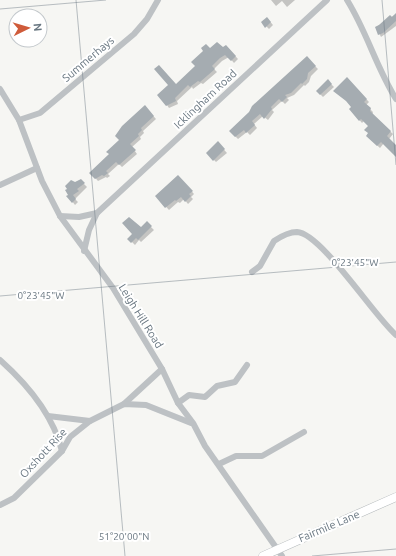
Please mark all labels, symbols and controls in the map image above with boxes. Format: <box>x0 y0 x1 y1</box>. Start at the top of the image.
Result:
north arrow <box>8 8 48 48</box>
text: N <box>32 23 44 32</box>
street label: Summerhays <box>60 34 116 84</box>
street label: Icklingham Road <box>171 67 239 131</box>
text: 0°23'45"W <box>331 257 379 268</box>
street label: Leigh Hill Road <box>116 282 166 350</box>
text: 0°23'45"W <box>17 290 65 301</box>
street label: Oxshott Rise <box>17 426 69 480</box>
street label: Fairmile Lane <box>297 508 361 544</box>
text: 51°20'00"N <box>99 531 149 542</box>

